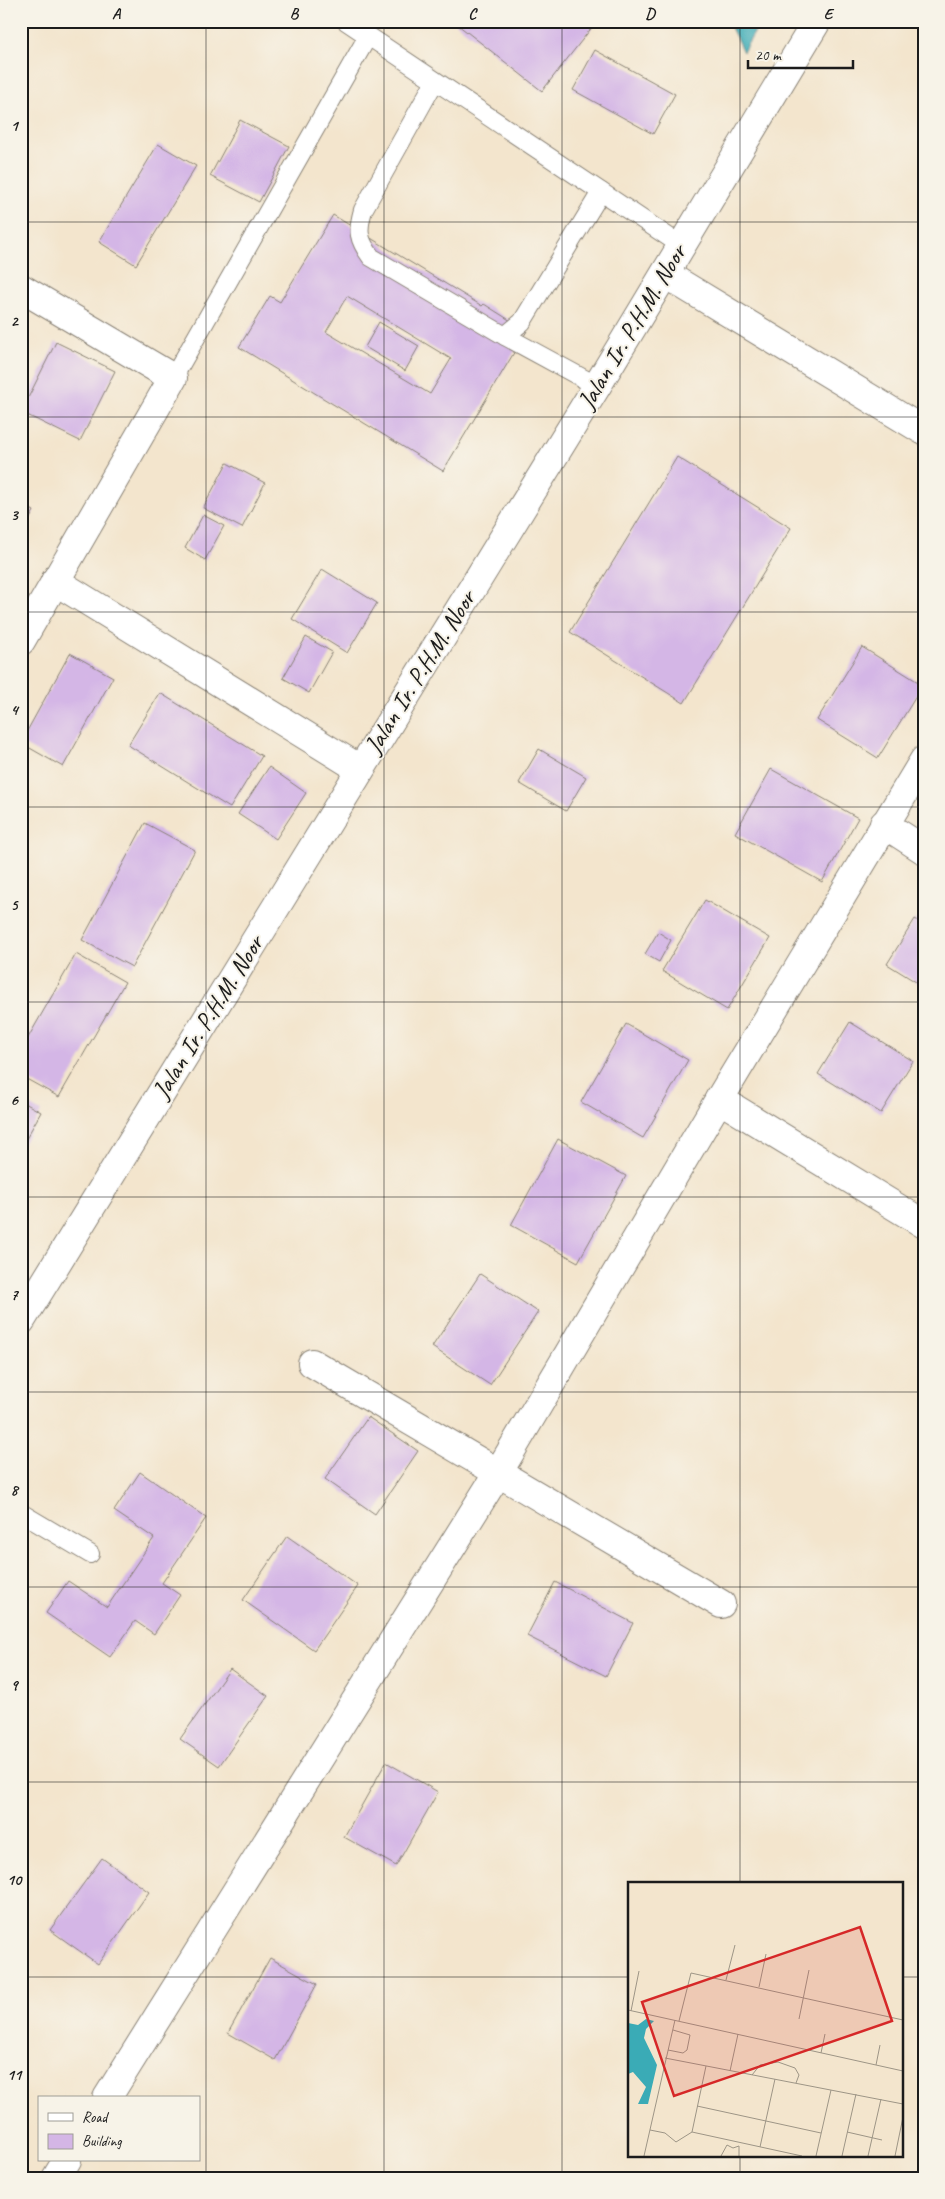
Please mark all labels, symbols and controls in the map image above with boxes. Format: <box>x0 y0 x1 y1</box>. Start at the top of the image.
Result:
text: A <box>112 4 122 24</box>
text: B <box>290 4 300 24</box>
text: C <box>468 4 478 24</box>
text: D <box>645 4 656 24</box>
text: E <box>824 4 835 24</box>
scale bar <box>748 38 852 70</box>
text: 20 m <box>755 46 782 65</box>
text: 1 <box>10 116 19 136</box>
street label: Jalan Ir. P.H.M. Noor <box>570 236 695 416</box>
text: 2 <box>10 311 19 331</box>
text: 3 <box>10 505 19 525</box>
street label: Jalan Ir. P.H.M. Noor <box>357 582 484 760</box>
text: 4 <box>10 700 19 720</box>
text: 5 <box>11 895 20 915</box>
street label: Jalan Ir. P.H.M. Noor <box>145 927 272 1105</box>
text: 6 <box>10 1090 19 1110</box>
text: 7 <box>10 1285 19 1305</box>
text: 8 <box>10 1480 19 1500</box>
text: 9 <box>10 1675 19 1695</box>
text: 10 <box>7 1870 23 1890</box>
inset map <box>628 1882 902 2156</box>
text: 11 <box>7 2065 23 2085</box>
legend <box>38 2096 200 2162</box>
text: Road <box>82 2108 109 2127</box>
text: Building <box>82 2132 122 2151</box>

